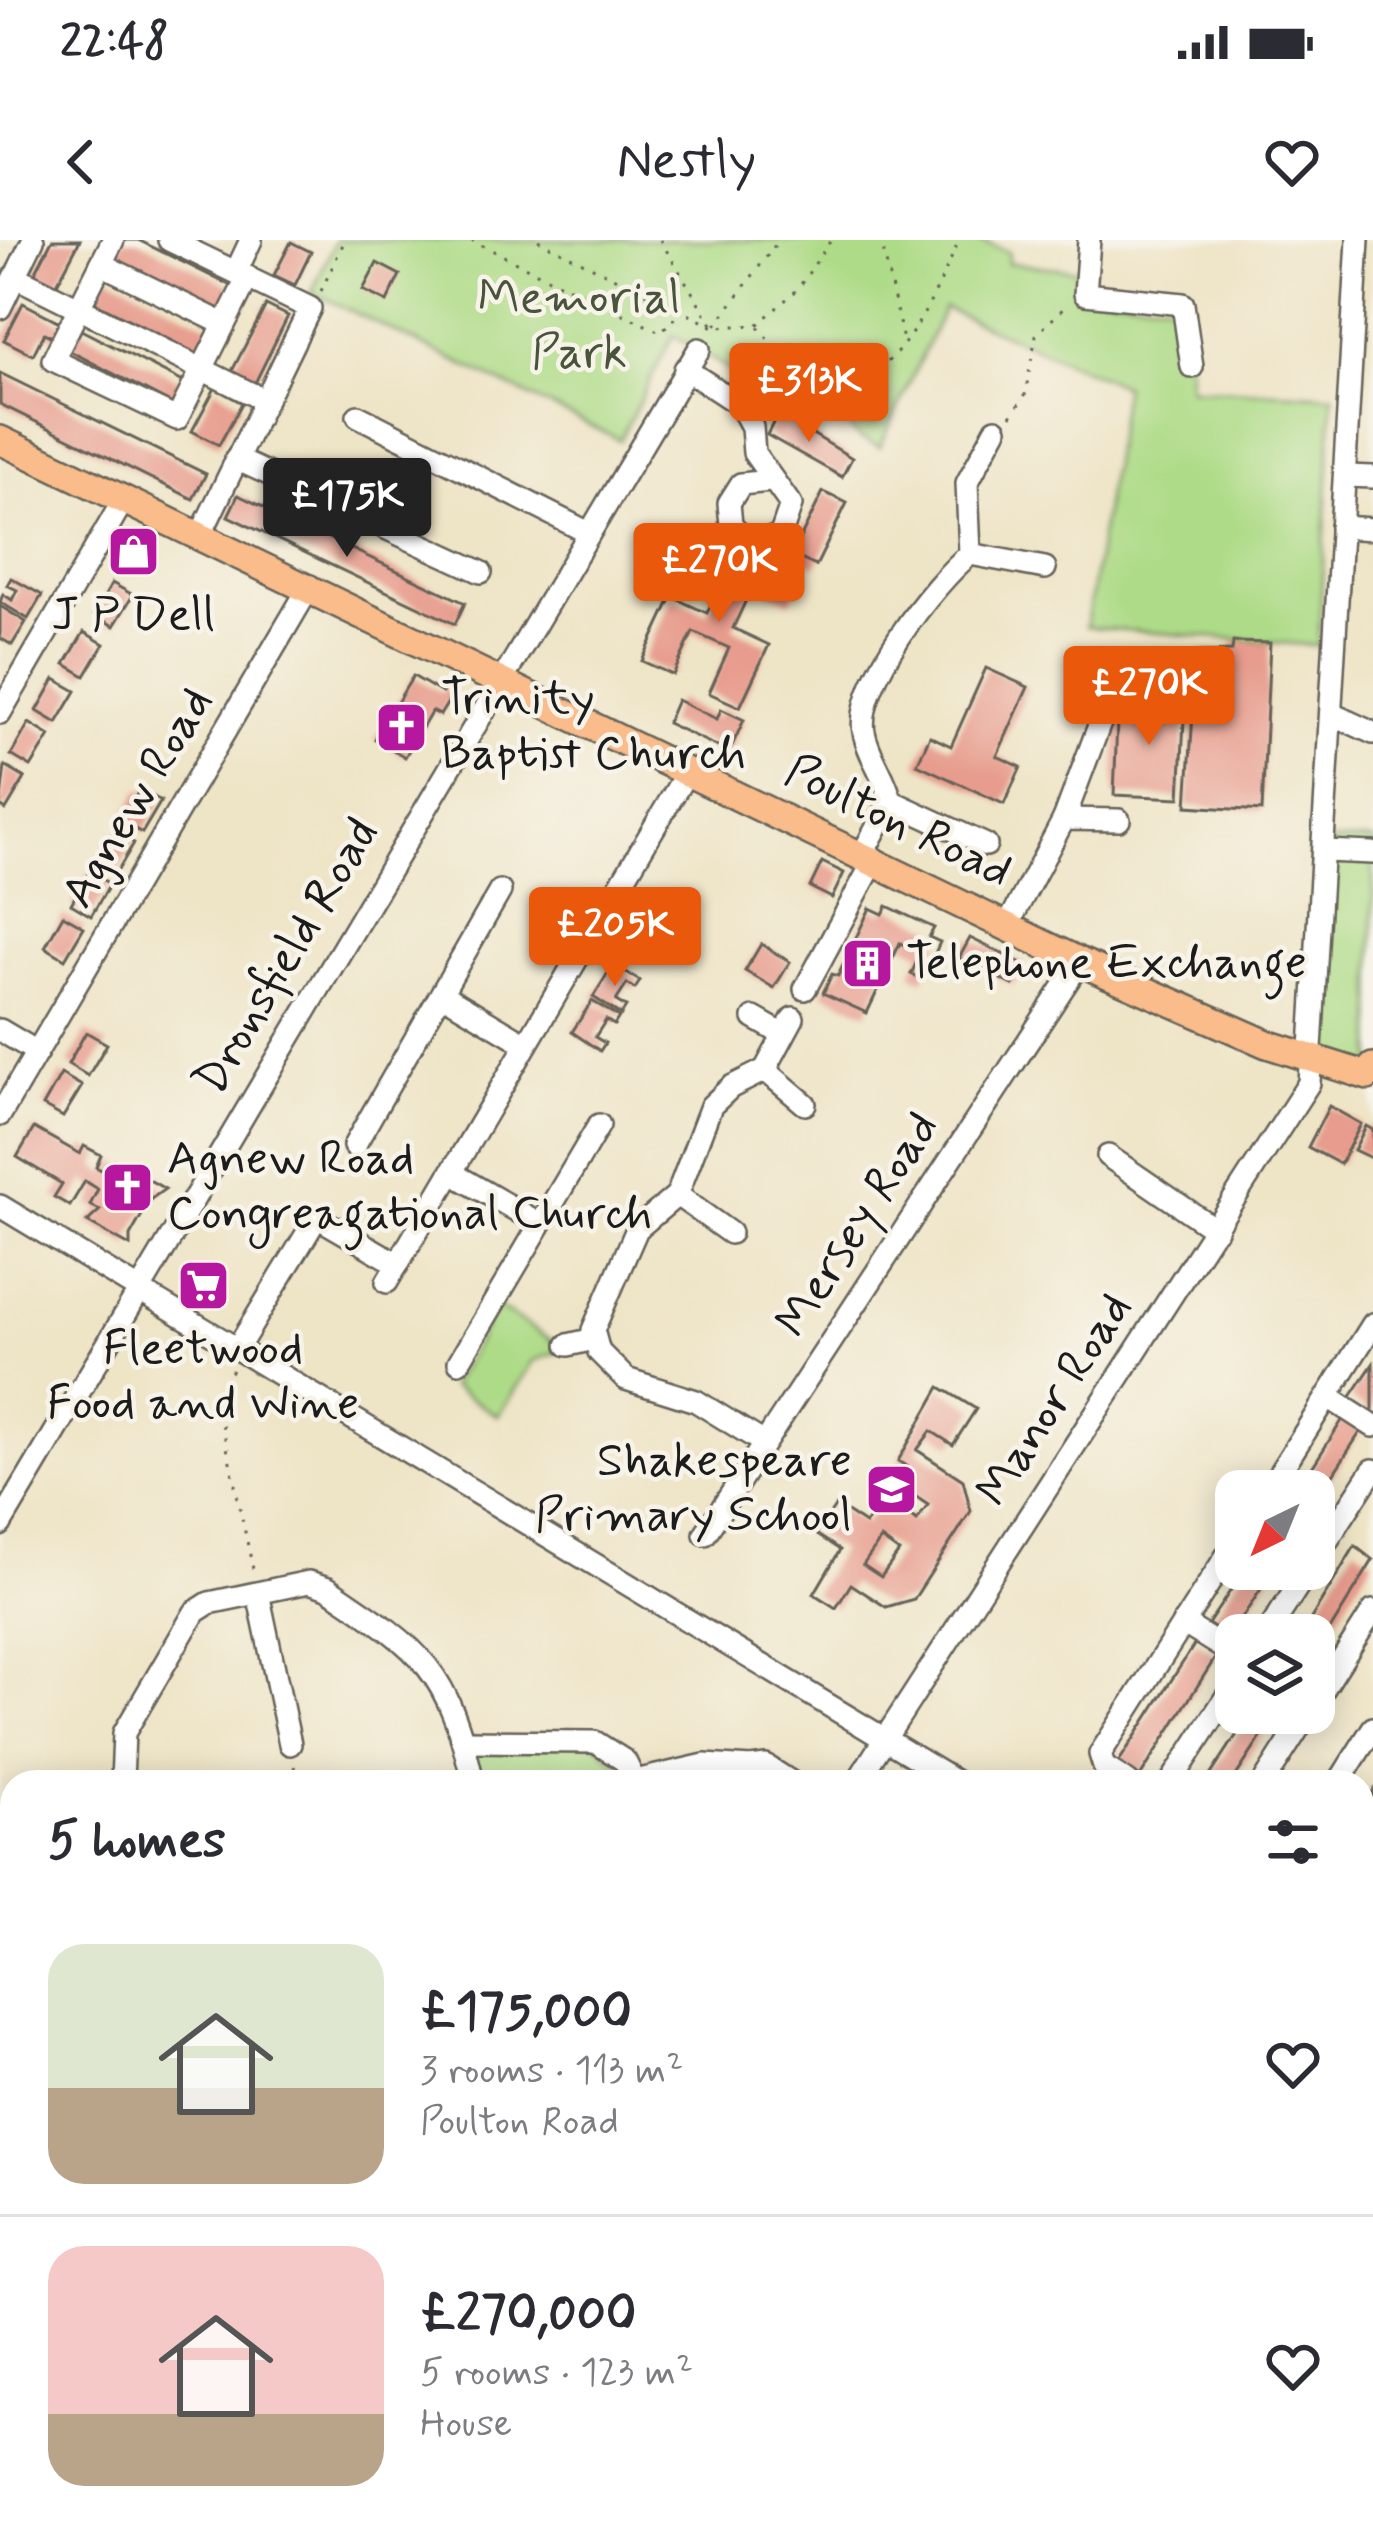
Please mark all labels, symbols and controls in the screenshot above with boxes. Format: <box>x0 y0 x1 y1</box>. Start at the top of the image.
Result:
text: 22:48 <box>60 13 169 72</box>
text: Nestly <box>617 127 756 198</box>
icon: back <box>48 129 114 195</box>
icon: heart <box>1259 129 1325 195</box>
park label: Memorial Park <box>478 267 681 385</box>
pin: £313K <box>725 343 893 445</box>
text: £313K <box>756 356 862 407</box>
pin: £175K <box>263 458 431 560</box>
text: £175K <box>290 471 404 522</box>
pin: £270K <box>635 523 803 625</box>
shop icon: J P Dell <box>105 524 161 580</box>
text: £270K <box>660 536 778 587</box>
place label: J P Dell <box>51 584 215 647</box>
pin: £270K <box>1065 646 1233 748</box>
text: £270K <box>1090 659 1208 710</box>
place label: Trinity Baptist Church <box>441 668 746 786</box>
street label: Agnew Road <box>47 676 229 920</box>
church icon: Trinity Baptist Church <box>374 699 430 755</box>
street label: Poulton Road <box>774 740 1022 904</box>
street label: Dronsfield Road <box>180 807 394 1107</box>
pin: £205K <box>531 887 699 989</box>
text: £205K <box>556 900 674 951</box>
place label: Telephone Exchange <box>906 932 1307 1000</box>
building icon: Telephone Exchange <box>839 935 895 991</box>
street label: Mersey Road <box>762 1100 954 1350</box>
place label: Agnew Road Congreagational Church <box>167 1128 652 1251</box>
church icon: Agnew Road Congreagational Church <box>100 1159 156 1215</box>
supermarket icon: Fleetwood Food and Wine <box>175 1258 231 1314</box>
street label: Manor Road <box>963 1281 1147 1519</box>
place label: Fleetwood Food and Wine <box>47 1318 359 1436</box>
place label: Shakespeare Primary School <box>535 1430 852 1548</box>
school or university icon: Shakespeare Primary School <box>863 1461 919 1517</box>
north arrow <box>1215 1470 1335 1590</box>
map controls <box>1215 1470 1335 1734</box>
button: layers <box>1215 1614 1335 1734</box>
text: 5 homes <box>48 1809 226 1875</box>
icon: filters <box>1260 1809 1326 1875</box>
text: £175,000 <box>420 1980 632 2046</box>
icon: home <box>144 1992 288 2136</box>
icon: heart <box>1260 2031 1326 2097</box>
text: 3 rooms · 113 m² <box>420 2046 683 2097</box>
text: Poulton Road <box>420 2097 619 2148</box>
text: £270,000 <box>420 2282 637 2348</box>
icon: home <box>144 2294 288 2438</box>
icon: heart <box>1260 2333 1326 2399</box>
text: 5 rooms · 123 m² <box>420 2348 693 2399</box>
text: House <box>420 2399 512 2450</box>

